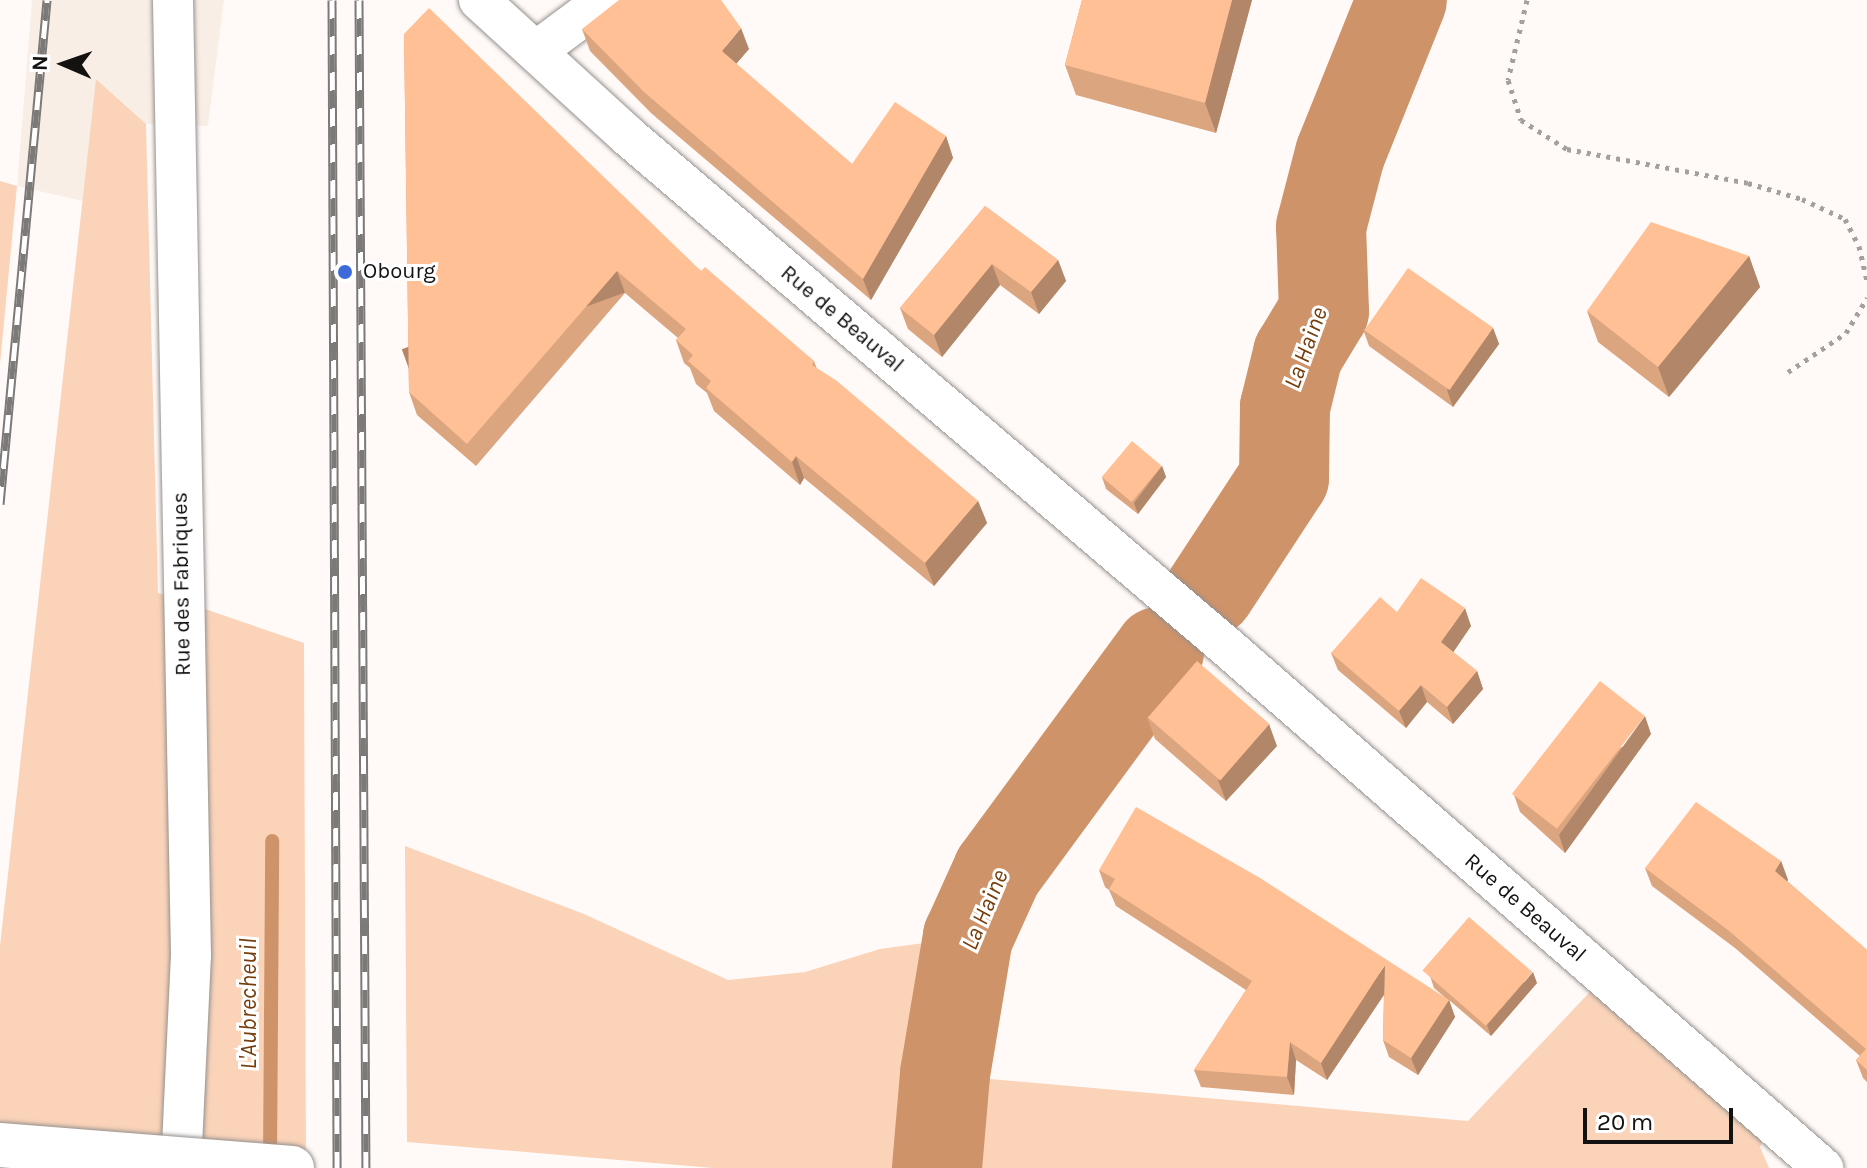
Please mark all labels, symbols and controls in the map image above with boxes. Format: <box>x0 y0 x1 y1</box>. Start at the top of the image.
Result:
north arrow <box>24 24 104 104</box>
text: N <box>27 55 53 72</box>
place label: Obourg <box>363 259 436 285</box>
street label: Rue de Beauval <box>775 260 909 378</box>
marker: Obourg <box>334 261 356 283</box>
water label: La Haine <box>1278 303 1334 393</box>
street label: Rue des Fabriques <box>167 492 197 676</box>
street label: Rue de Beauval <box>1459 848 1591 968</box>
water label: La Haine <box>955 865 1015 955</box>
water label: L'Aubrecheuil <box>235 938 263 1070</box>
scale bar <box>1587 1092 1737 1142</box>
text: 20 m <box>1597 1108 1653 1136</box>

